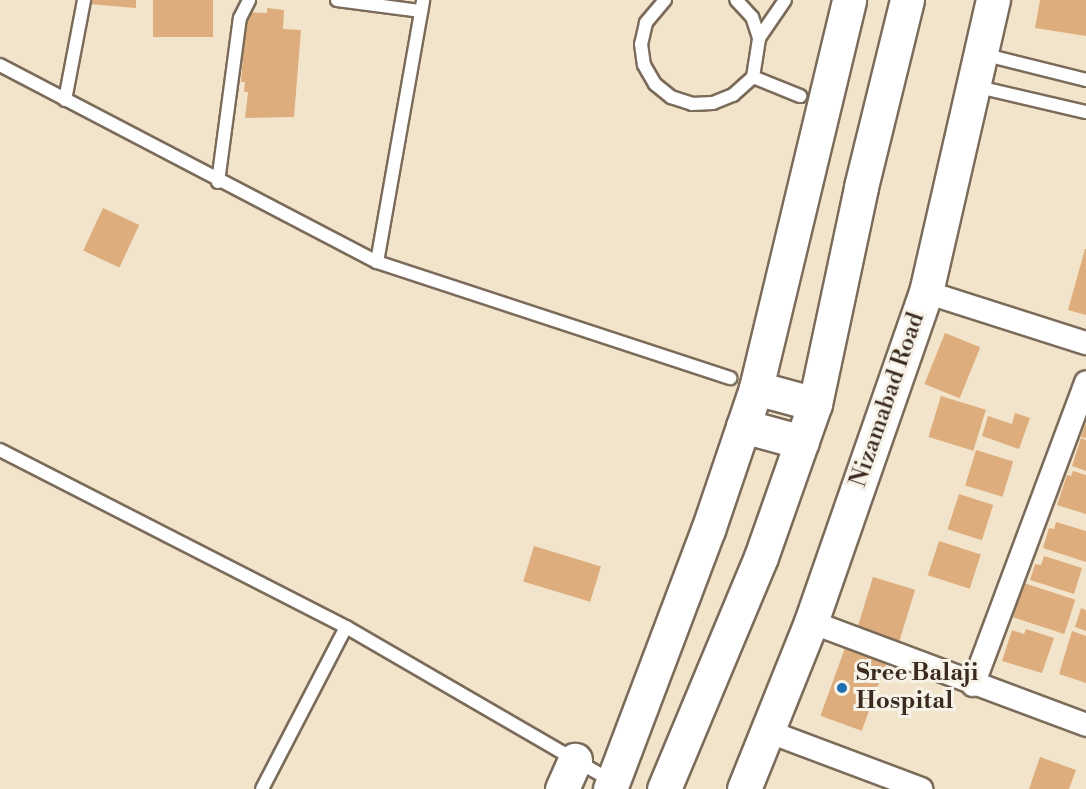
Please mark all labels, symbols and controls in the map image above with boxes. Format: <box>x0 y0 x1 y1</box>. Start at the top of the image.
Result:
street label: Nizamabad Road <box>845 309 931 491</box>
place label: Sree Balaji Hospital <box>856 660 978 716</box>
marker: Sree Balaji Hospital <box>833 679 851 697</box>

